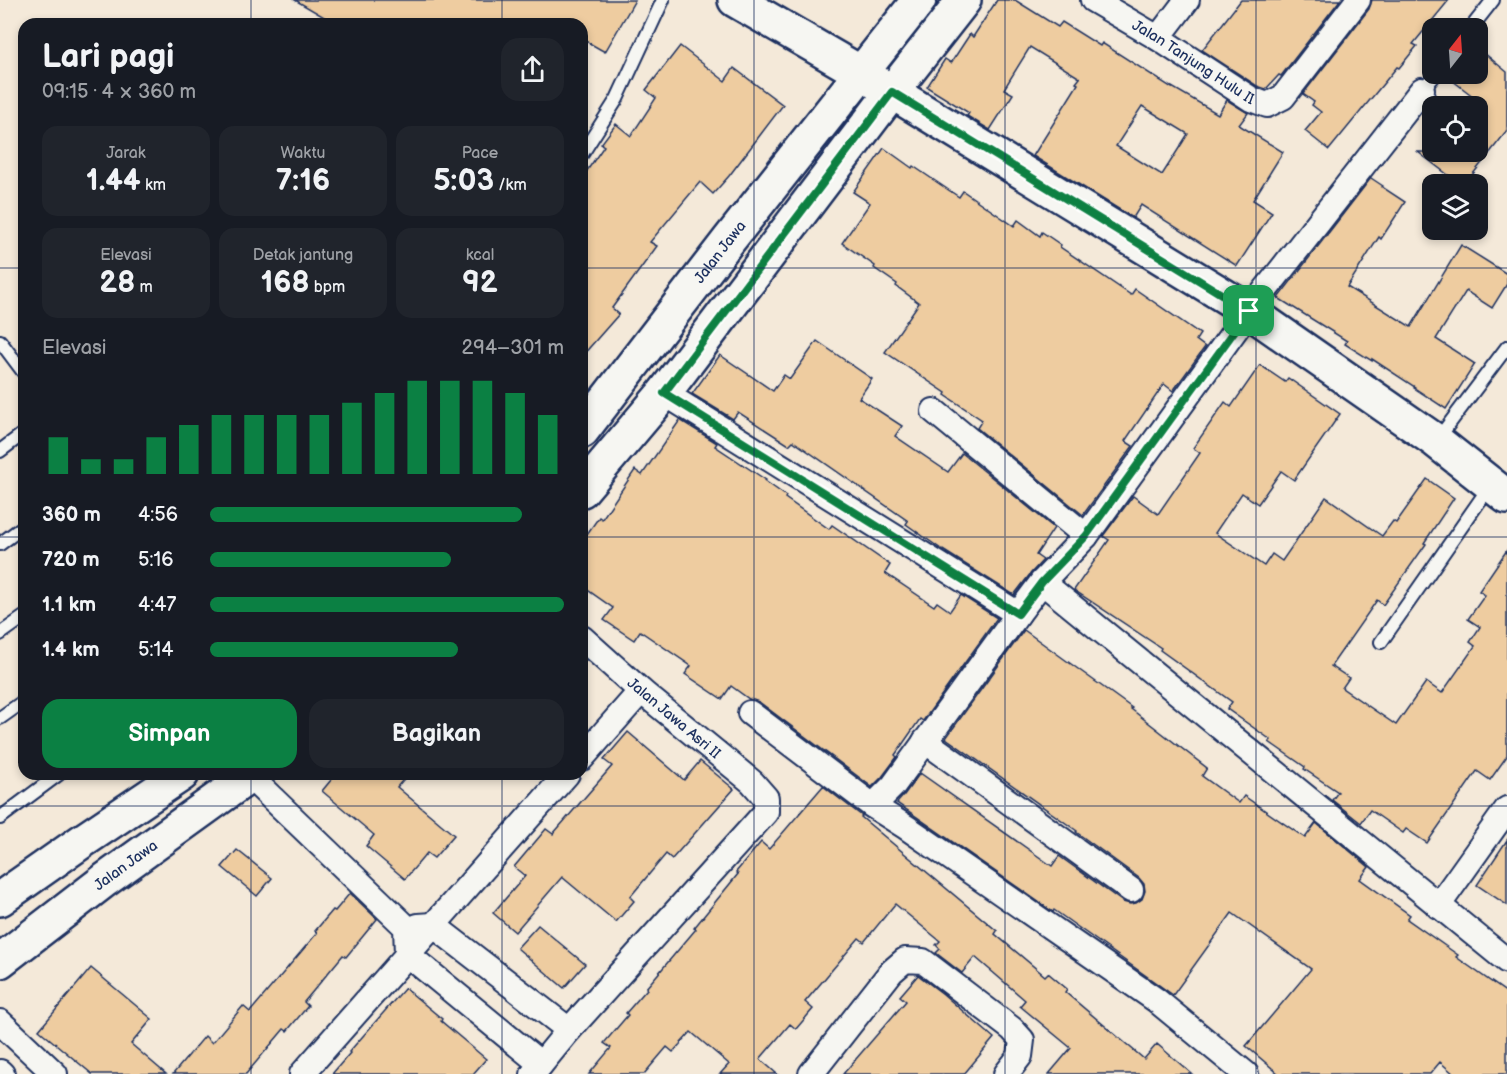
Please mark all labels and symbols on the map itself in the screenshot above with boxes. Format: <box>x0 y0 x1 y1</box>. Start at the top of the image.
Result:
street label: Jalan Tanjung Hulu II <box>1129 16 1257 109</box>
north arrow <box>1422 18 1488 84</box>
street label: Jalan Jawa <box>690 217 750 287</box>
pin <box>1223 285 1274 336</box>
street label: Jalan Jawa Asri II <box>623 674 725 763</box>
street label: Jalan Jawa <box>90 836 161 895</box>

